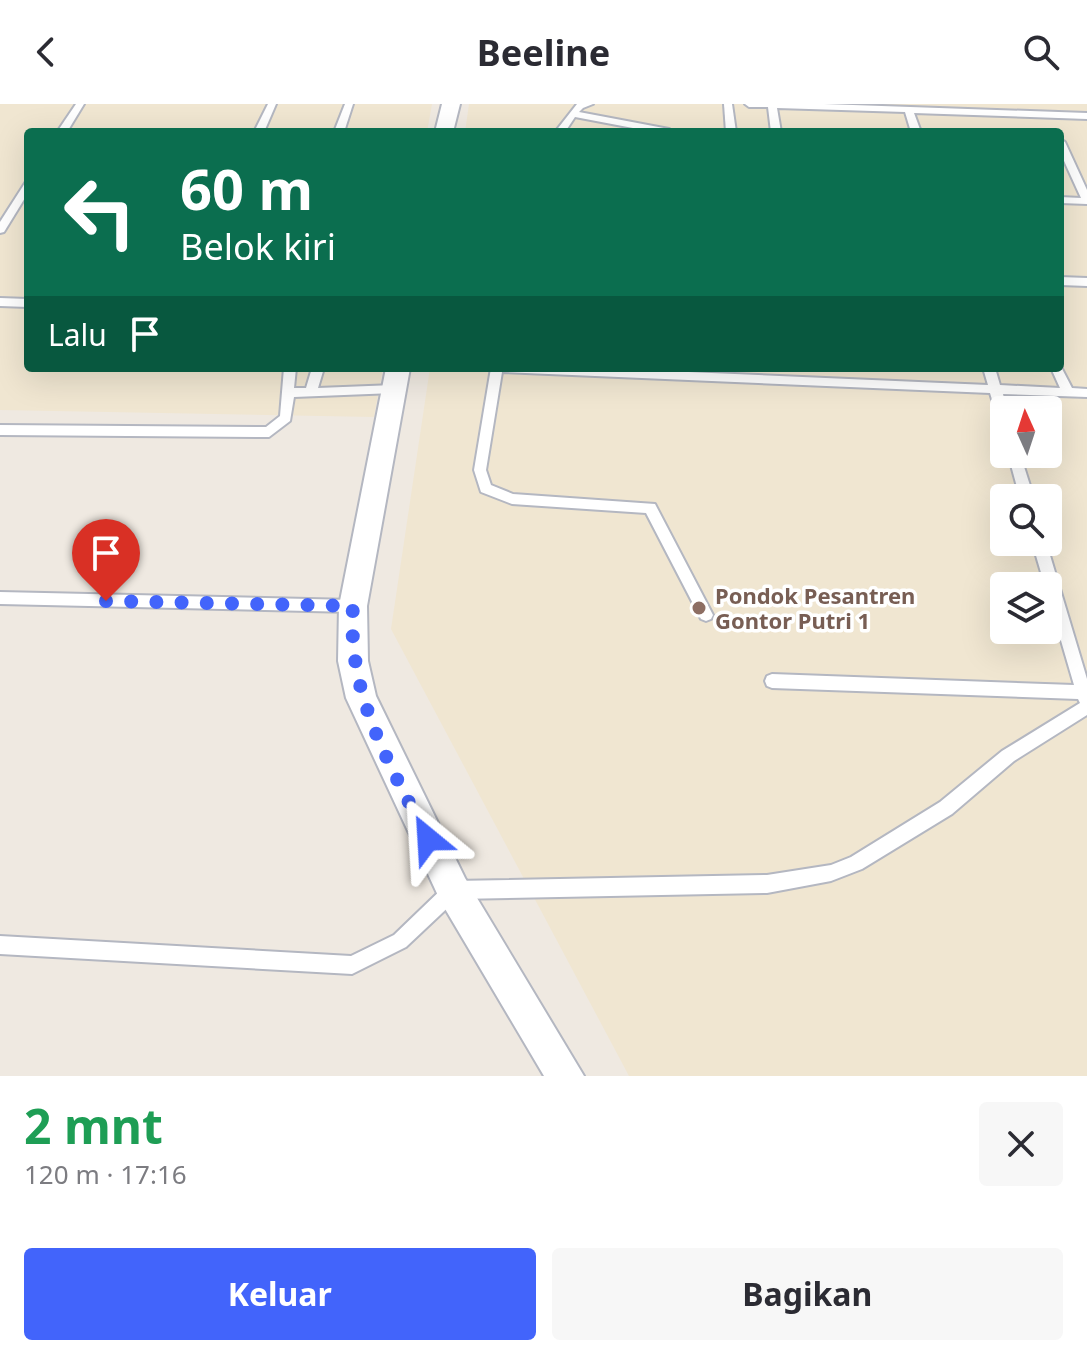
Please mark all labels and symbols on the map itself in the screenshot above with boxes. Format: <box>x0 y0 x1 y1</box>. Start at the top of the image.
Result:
north arrow <box>990 396 1062 468</box>
pin <box>72 519 140 601</box>
place label: Pondok Pesantren Gontor Putri 1 <box>715 580 915 635</box>
marker: Pondok Pesantren Gontor Putri 1 <box>690 599 708 617</box>
position arrow <box>386 797 470 881</box>

